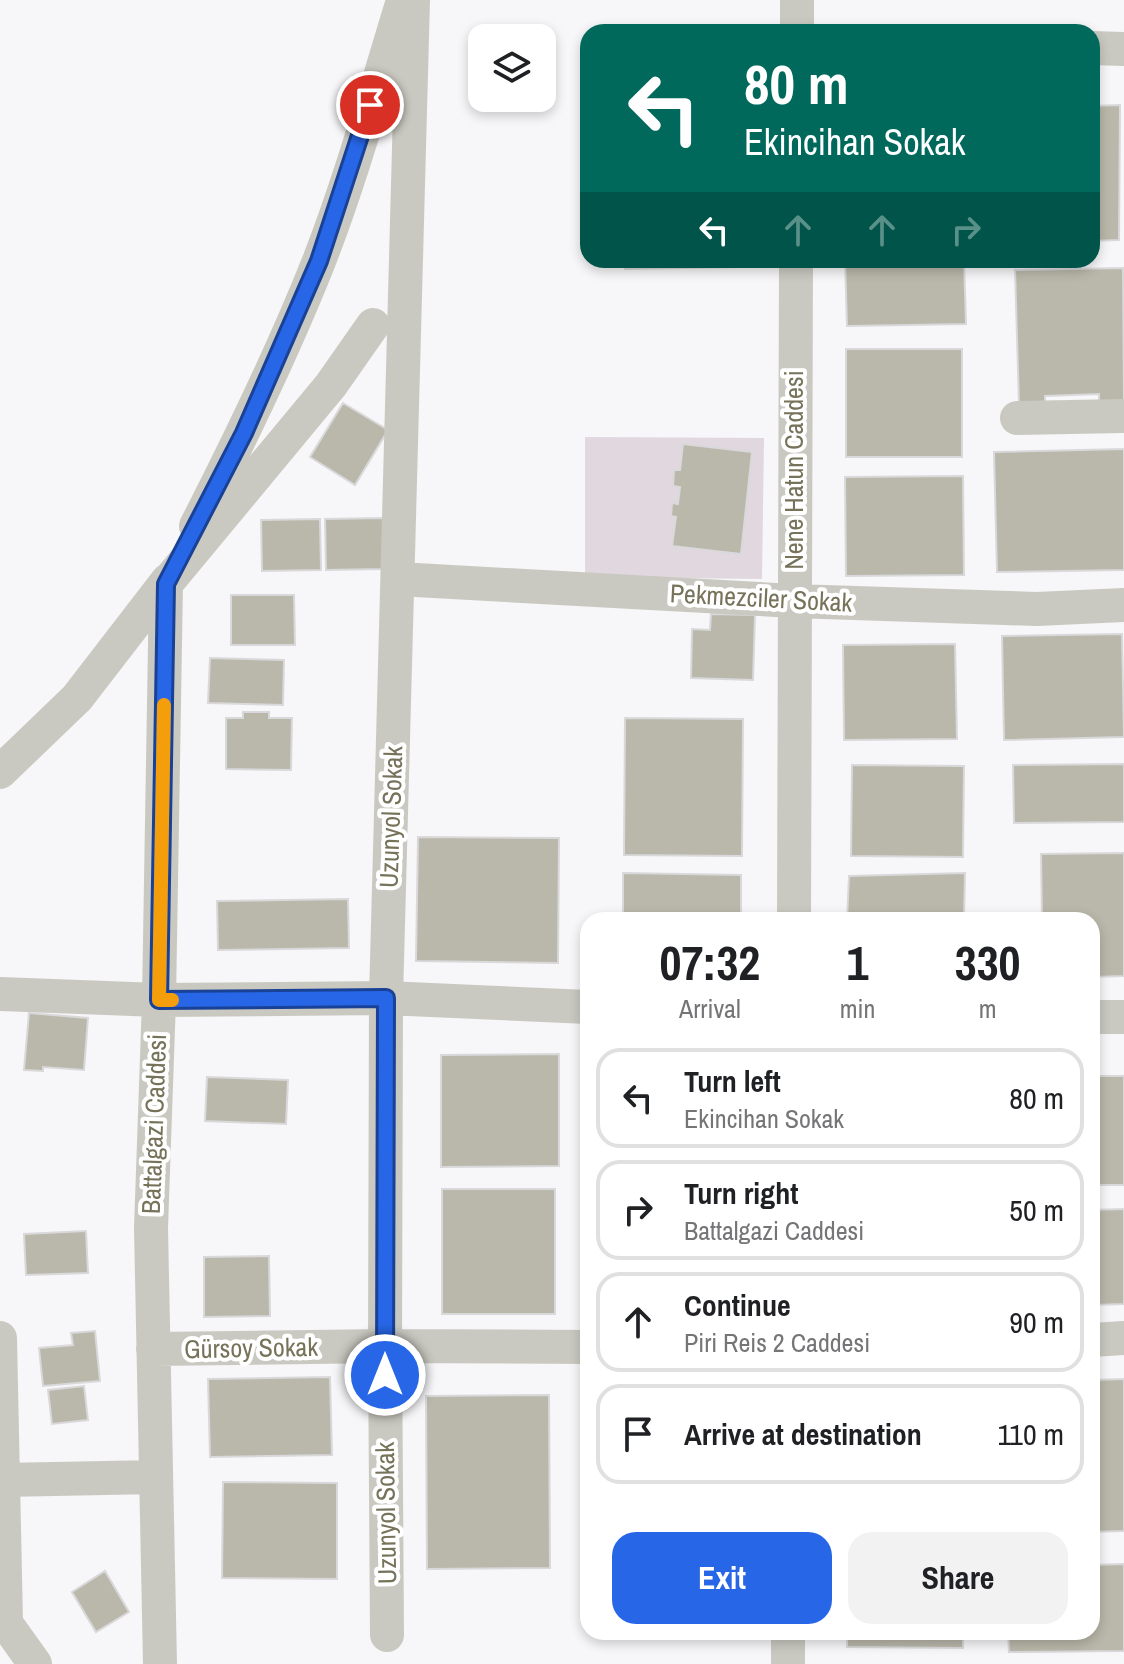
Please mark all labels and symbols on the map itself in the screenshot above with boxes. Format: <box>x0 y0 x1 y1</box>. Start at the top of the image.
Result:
pin <box>336 71 404 139</box>
street label: Nene Hatun Caddesi <box>776 370 811 570</box>
street label: Pekmezciler Sokak <box>669 575 853 620</box>
street label: Uzunyol Sokak <box>371 745 410 889</box>
street label: Battalgazi Caddesi <box>133 1033 174 1215</box>
street label: Gürsoy Sokak <box>184 1329 319 1366</box>
position arrow <box>343 1333 427 1417</box>
street label: Uzunyol Sokak <box>367 1441 404 1584</box>

